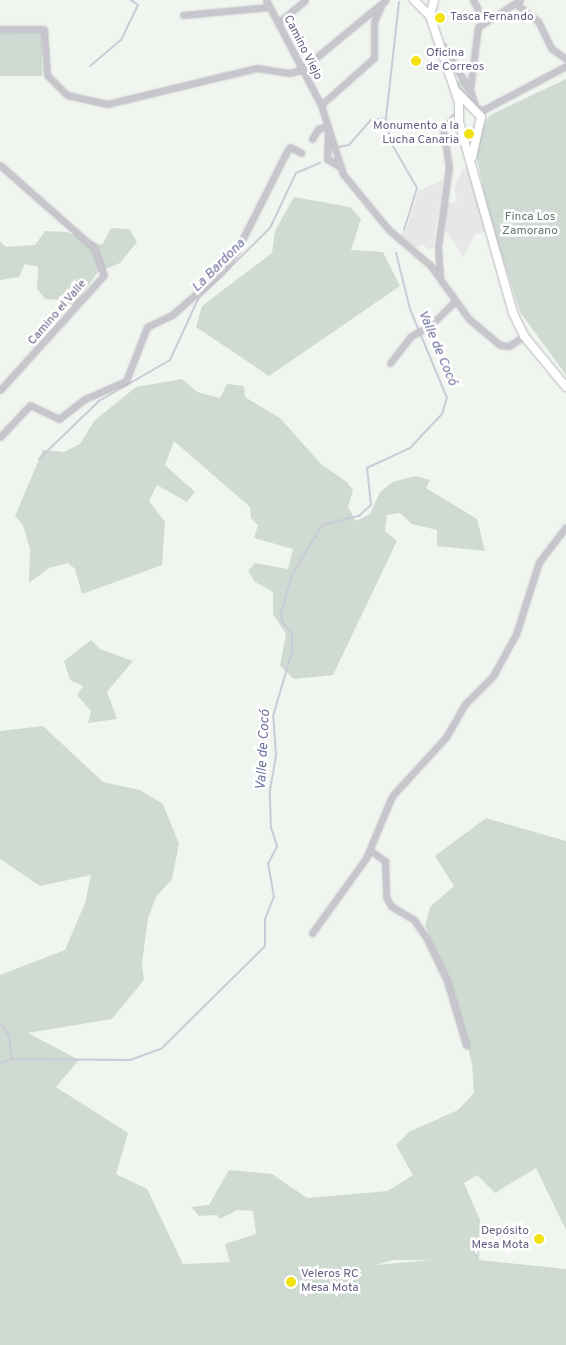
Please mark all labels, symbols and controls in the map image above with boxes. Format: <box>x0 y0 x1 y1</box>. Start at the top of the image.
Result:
place label: Tasca Fernando <box>450 11 534 25</box>
marker: Tasca Fernando <box>434 12 446 24</box>
street label: Camino Viejo <box>279 13 325 83</box>
place label: Oficina de Correos <box>426 47 484 75</box>
marker: Oficina de Correos <box>410 55 422 67</box>
place label: Monumento a la Lucha Canaria <box>373 120 459 148</box>
marker: Monumento a la Lucha Canaria <box>463 128 475 140</box>
park label: Finca Los Zamorano <box>502 211 558 239</box>
water label: La Bardona <box>189 236 249 296</box>
street label: Camino el Valle <box>26 277 90 349</box>
water label: Valle de Cocó <box>414 308 460 388</box>
water label: Valle de Cocó <box>254 709 274 791</box>
place label: Depósito Mesa Mota <box>471 1225 529 1253</box>
marker: Depósito Mesa Mota <box>533 1233 545 1245</box>
place label: Veleros RC Mesa Mota <box>301 1268 359 1296</box>
marker: Veleros RC Mesa Mota <box>285 1276 297 1288</box>

